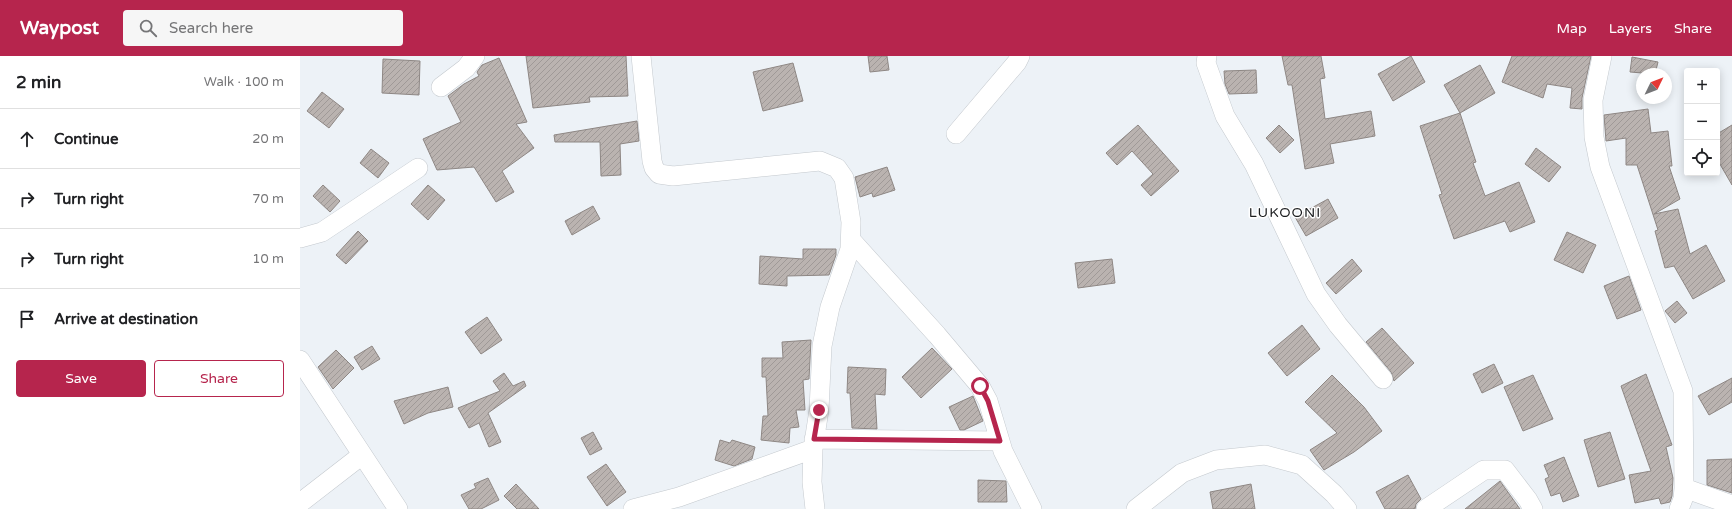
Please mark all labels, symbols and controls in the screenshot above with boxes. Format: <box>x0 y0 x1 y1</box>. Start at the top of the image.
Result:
search box <box>123 10 403 46</box>
text: Waypost <box>20 17 99 39</box>
icon: search <box>137 17 159 39</box>
text: Search here <box>169 19 253 37</box>
text: Map <box>1557 20 1587 37</box>
text: Layers <box>1609 20 1652 37</box>
text: Share <box>1674 20 1712 37</box>
north arrow <box>1636 68 1672 104</box>
map controls <box>1684 68 1720 176</box>
button: + <box>1684 68 1720 104</box>
text: 2 min <box>16 72 61 93</box>
text: Walk · 100 m <box>204 74 284 90</box>
button: − <box>1684 104 1720 140</box>
icon: ahead <box>16 128 38 150</box>
text: Continue <box>54 130 118 148</box>
text: 20 m <box>252 131 284 147</box>
button: locate <box>1684 140 1720 176</box>
icon: right <box>16 188 38 210</box>
text: Turn right <box>54 190 124 208</box>
text: 70 m <box>252 191 284 207</box>
district label: LUKOONI <box>1249 204 1321 221</box>
icon: right <box>16 248 38 270</box>
text: Turn right <box>54 250 124 268</box>
text: 10 m <box>252 251 284 267</box>
icon: arrive <box>16 308 38 330</box>
text: Arrive at destination <box>54 310 198 328</box>
button: Save <box>16 360 146 397</box>
button: Share <box>154 360 284 397</box>
route start <box>971 377 989 395</box>
route end <box>810 401 828 419</box>

